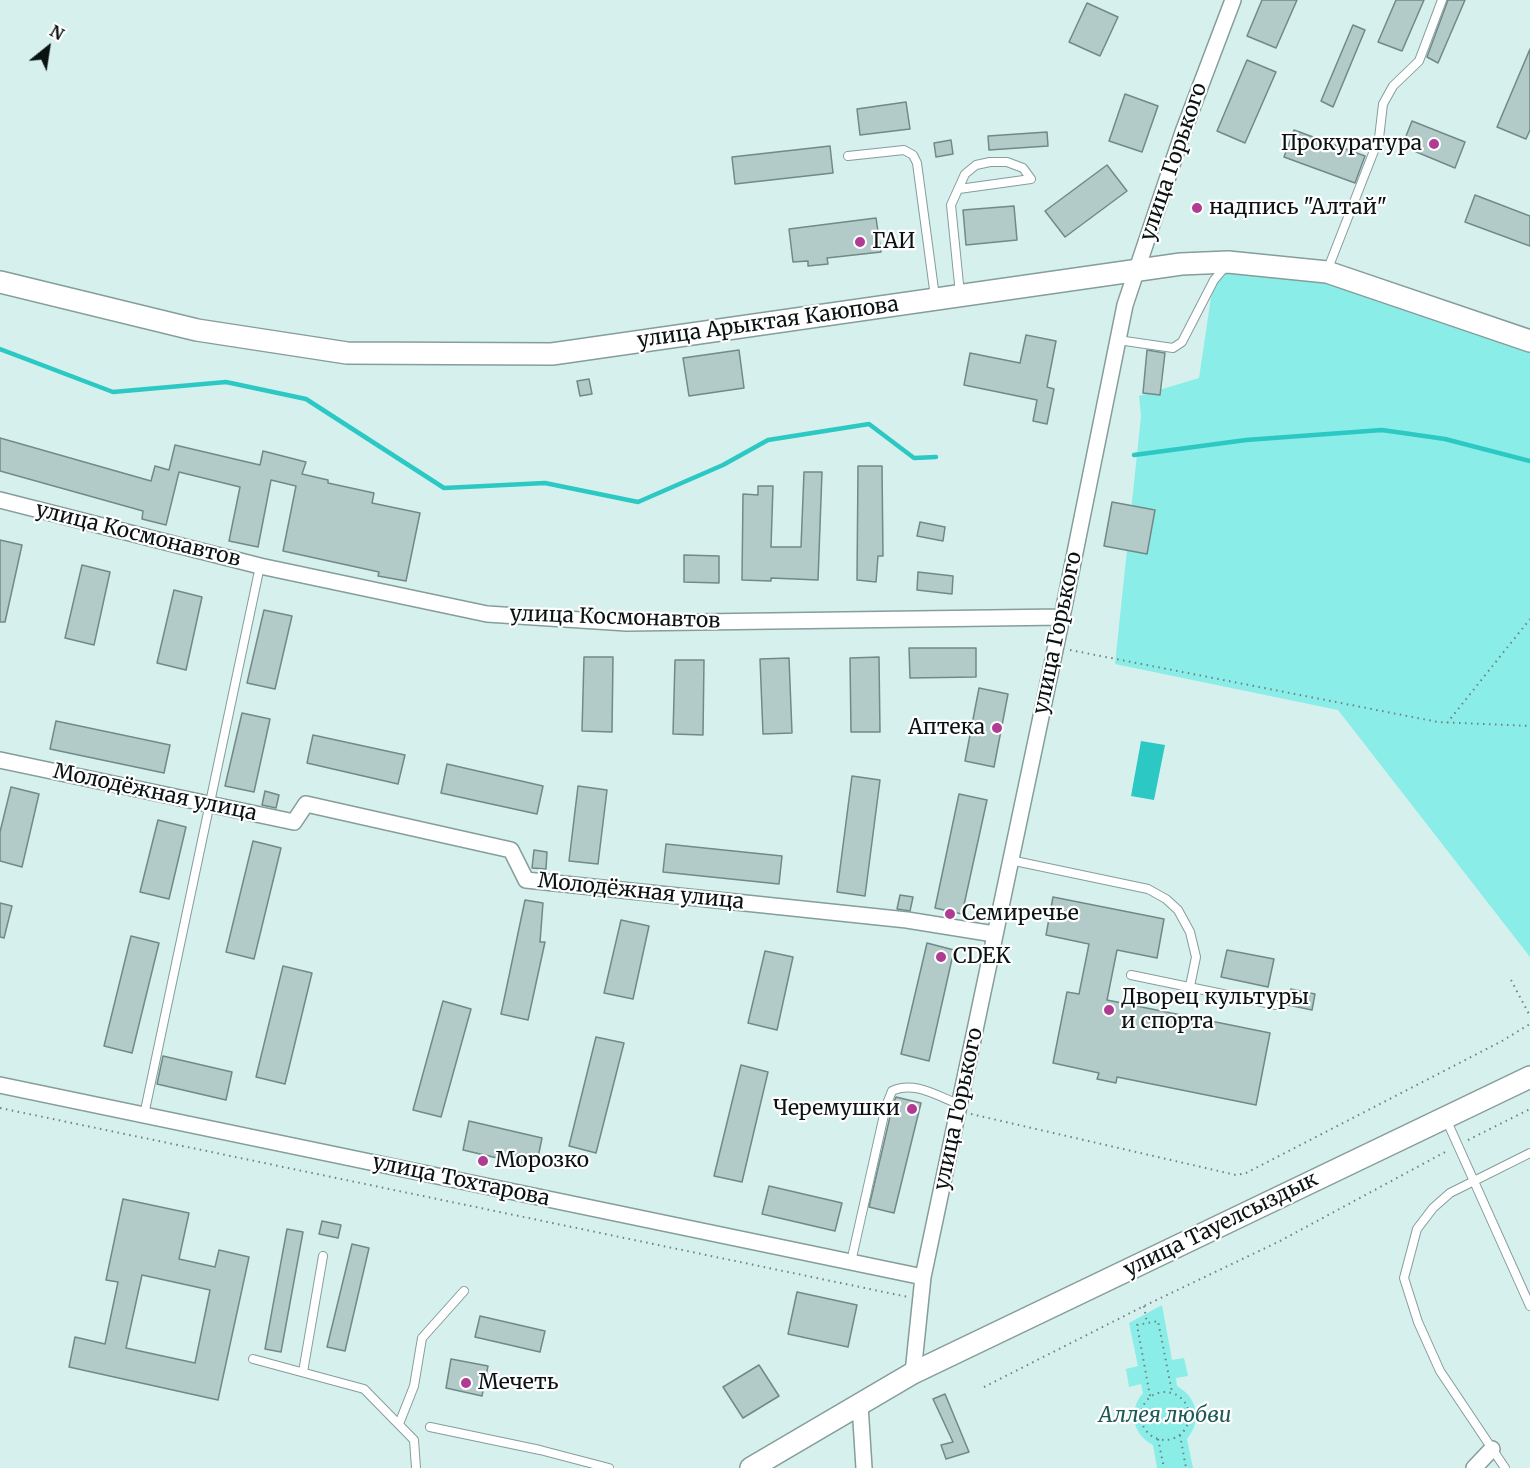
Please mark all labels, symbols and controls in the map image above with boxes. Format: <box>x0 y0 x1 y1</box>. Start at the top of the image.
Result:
north arrow <box>18 18 78 78</box>
text: N <box>47 21 67 44</box>
street label: улица Горького <box>1135 80 1213 244</box>
place label: Прокуратура <box>1281 131 1422 157</box>
marker: Прокуратура <box>1427 137 1441 151</box>
place label: надпись "Алтай" <box>1209 195 1387 221</box>
marker: надпись "Алтай" <box>1190 201 1204 215</box>
place label: ГАИ <box>872 229 915 255</box>
marker: ГАИ <box>853 235 867 249</box>
street label: улица Арыктая Каюпова <box>636 292 900 354</box>
street label: улица Космонавтов <box>33 497 243 573</box>
street label: улица Горького <box>1028 549 1088 717</box>
street label: улица Космонавтов <box>509 602 721 634</box>
place label: Аптека <box>908 715 985 741</box>
marker: Аптека <box>990 721 1004 735</box>
street label: Молодёжная улица <box>51 759 259 827</box>
street label: Молодёжная улица <box>537 869 745 915</box>
place label: Семиречье <box>962 901 1079 927</box>
marker: Семиречье <box>943 907 957 921</box>
place label: CDEK <box>953 944 1010 970</box>
marker: CDEK <box>934 950 948 964</box>
place label: Дворец культуры и спорта <box>1121 985 1309 1035</box>
marker: Дворец культуры и спорта <box>1102 1003 1116 1017</box>
street label: улица Горького <box>929 1025 989 1193</box>
place label: Черемушки <box>773 1096 900 1122</box>
marker: Черемушки <box>905 1102 919 1116</box>
place label: Морозко <box>495 1148 589 1174</box>
street label: улица Тохтарова <box>370 1150 552 1212</box>
marker: Морозко <box>476 1154 490 1168</box>
street label: улица Тауелсыздык <box>1120 1167 1322 1283</box>
place label: Мечеть <box>478 1370 558 1396</box>
marker: Мечеть <box>459 1376 473 1390</box>
park label: Аллея любви <box>1099 1403 1231 1429</box>

